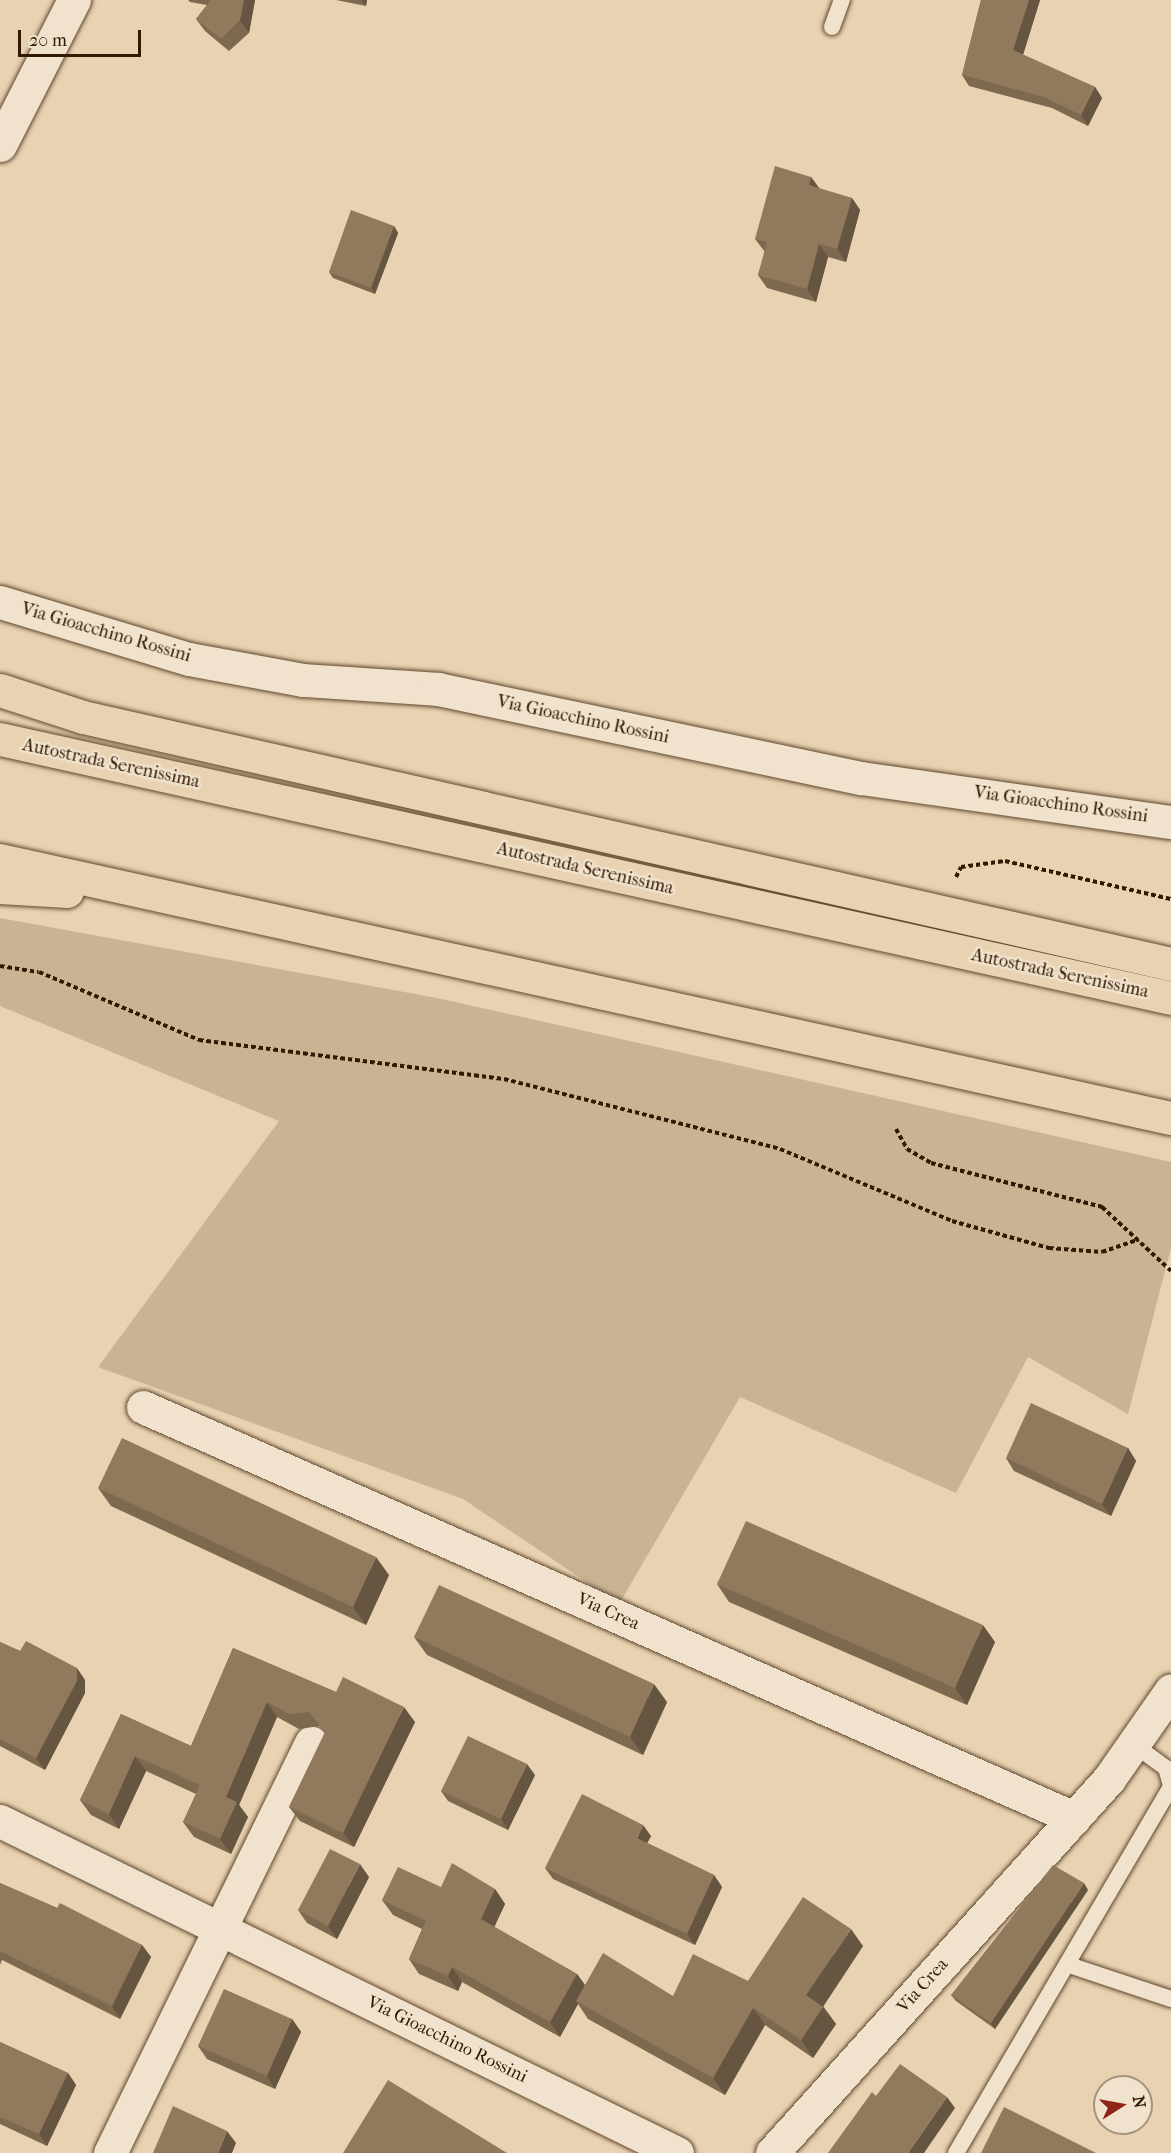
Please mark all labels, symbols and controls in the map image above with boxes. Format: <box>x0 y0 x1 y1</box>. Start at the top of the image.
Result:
scale bar <box>21 18 144 56</box>
text: 20 m <box>29 30 67 51</box>
street label: Via Gioacchino Rossini <box>19 598 193 668</box>
street label: Via Gioacchino Rossini <box>495 691 671 749</box>
street label: Autostrada Serenissima <box>20 735 202 793</box>
street label: Via Gioacchino Rossini <box>973 782 1149 828</box>
street label: Autostrada Serenissima <box>495 838 675 900</box>
street label: Autostrada Serenissima <box>969 945 1151 1003</box>
street label: Via Crea <box>573 1589 643 1635</box>
street label: Via Crea <box>893 1954 953 2018</box>
street label: Via Gioacchino Rossini <box>363 1992 531 2088</box>
north arrow <box>1093 2075 1153 2135</box>
text: N <box>1129 2094 1150 2110</box>

